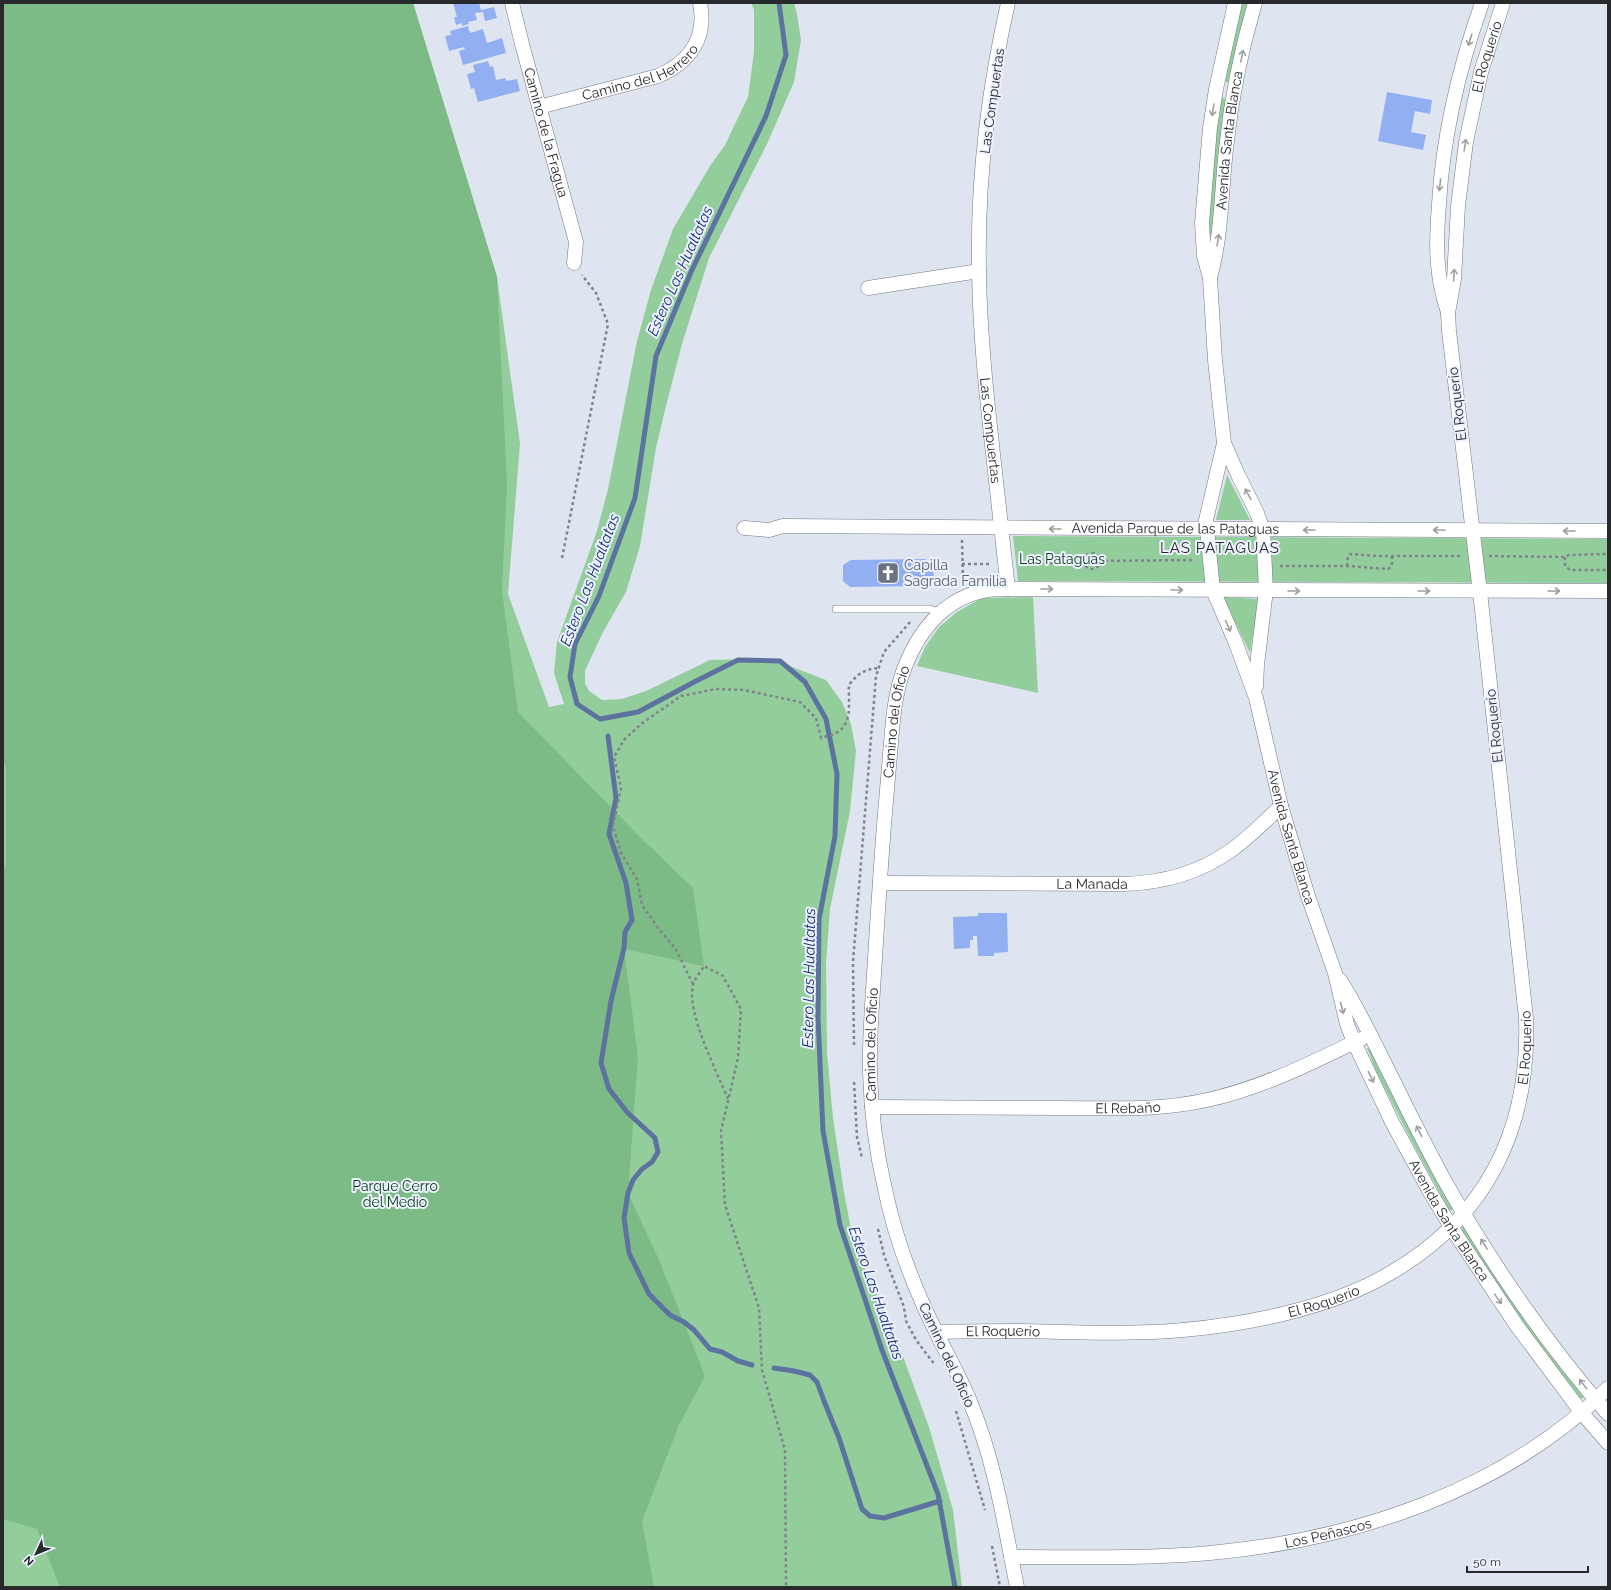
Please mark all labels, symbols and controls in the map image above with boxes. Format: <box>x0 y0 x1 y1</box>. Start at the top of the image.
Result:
street label: El Roquerío <box>1469 19 1505 94</box>
one-way arrow <box>1465 34 1473 46</box>
street label: Camino del Herrero <box>580 41 701 103</box>
street label: Las Compuertas <box>977 47 1007 155</box>
one-way arrow <box>1238 50 1246 63</box>
street label: Camino de la Fragua <box>521 66 571 199</box>
street label: Avenida Santa Blanca <box>1213 70 1246 211</box>
one-way arrow <box>1208 103 1216 116</box>
one-way arrow <box>1461 139 1469 152</box>
one-way arrow <box>1436 178 1444 191</box>
water label: Estero Las Hualtatas <box>643 203 717 339</box>
one-way arrow <box>1215 234 1223 247</box>
one-way arrow <box>1451 269 1458 282</box>
street label: El Roquerío <box>1445 366 1469 442</box>
street label: Las Compuertas <box>977 377 1004 484</box>
one-way arrow <box>1243 488 1251 500</box>
water label: Estero Las Hualtatas <box>557 512 623 648</box>
street label: Avenida Parque de las Pataguas <box>1071 520 1279 537</box>
one-way arrow <box>1049 525 1062 533</box>
one-way arrow <box>1303 526 1316 534</box>
one-way arrow <box>1433 527 1446 534</box>
one-way arrow <box>1563 527 1576 535</box>
district label: LAS PATAGUAS <box>1160 539 1280 557</box>
park label: Las Pataguas <box>1019 551 1105 567</box>
place label: Capilla Sagrada Familia <box>904 557 1007 589</box>
church icon: Capilla Sagrada Familia <box>875 560 901 586</box>
one-way arrow <box>1040 585 1053 593</box>
one-way arrow <box>1170 586 1183 594</box>
one-way arrow <box>1287 587 1300 595</box>
one-way arrow <box>1417 587 1430 595</box>
one-way arrow <box>1547 587 1560 595</box>
one-way arrow <box>1225 620 1232 632</box>
street label: Camino del Oficio <box>880 663 913 779</box>
street label: El Roquerío <box>1482 688 1506 764</box>
street label: Avenida Santa Blanca <box>1265 768 1318 907</box>
street label: La Manada <box>1056 876 1128 892</box>
water label: Estero Las Hualtatas <box>799 908 819 1048</box>
street label: Camino del Oficio <box>862 987 881 1102</box>
one-way arrow <box>1339 1002 1347 1015</box>
street label: El Roquerío <box>1514 1010 1534 1086</box>
one-way arrow <box>1368 1071 1375 1083</box>
street label: El Rebaño <box>1095 1099 1161 1116</box>
one-way arrow <box>1414 1125 1422 1137</box>
street label: Avenida Santa Blanca <box>1406 1156 1493 1284</box>
park label: Parque Cerro del Medio <box>352 1178 438 1210</box>
water label: Estero Las Hualtatas <box>845 1224 907 1362</box>
one-way arrow <box>1479 1238 1487 1250</box>
street label: El Roquerío <box>1286 1282 1362 1320</box>
one-way arrow <box>1494 1293 1502 1304</box>
street label: Camino del Oficio <box>916 1300 978 1410</box>
street label: El Roquerío <box>966 1323 1040 1339</box>
one-way arrow <box>1579 1378 1588 1389</box>
street label: Los Peñascos <box>1283 1515 1374 1551</box>
north arrow <box>16 1534 56 1574</box>
scale bar <box>1467 1548 1588 1574</box>
text: N <box>22 1553 37 1568</box>
text: 50 m <box>1473 1555 1501 1569</box>

